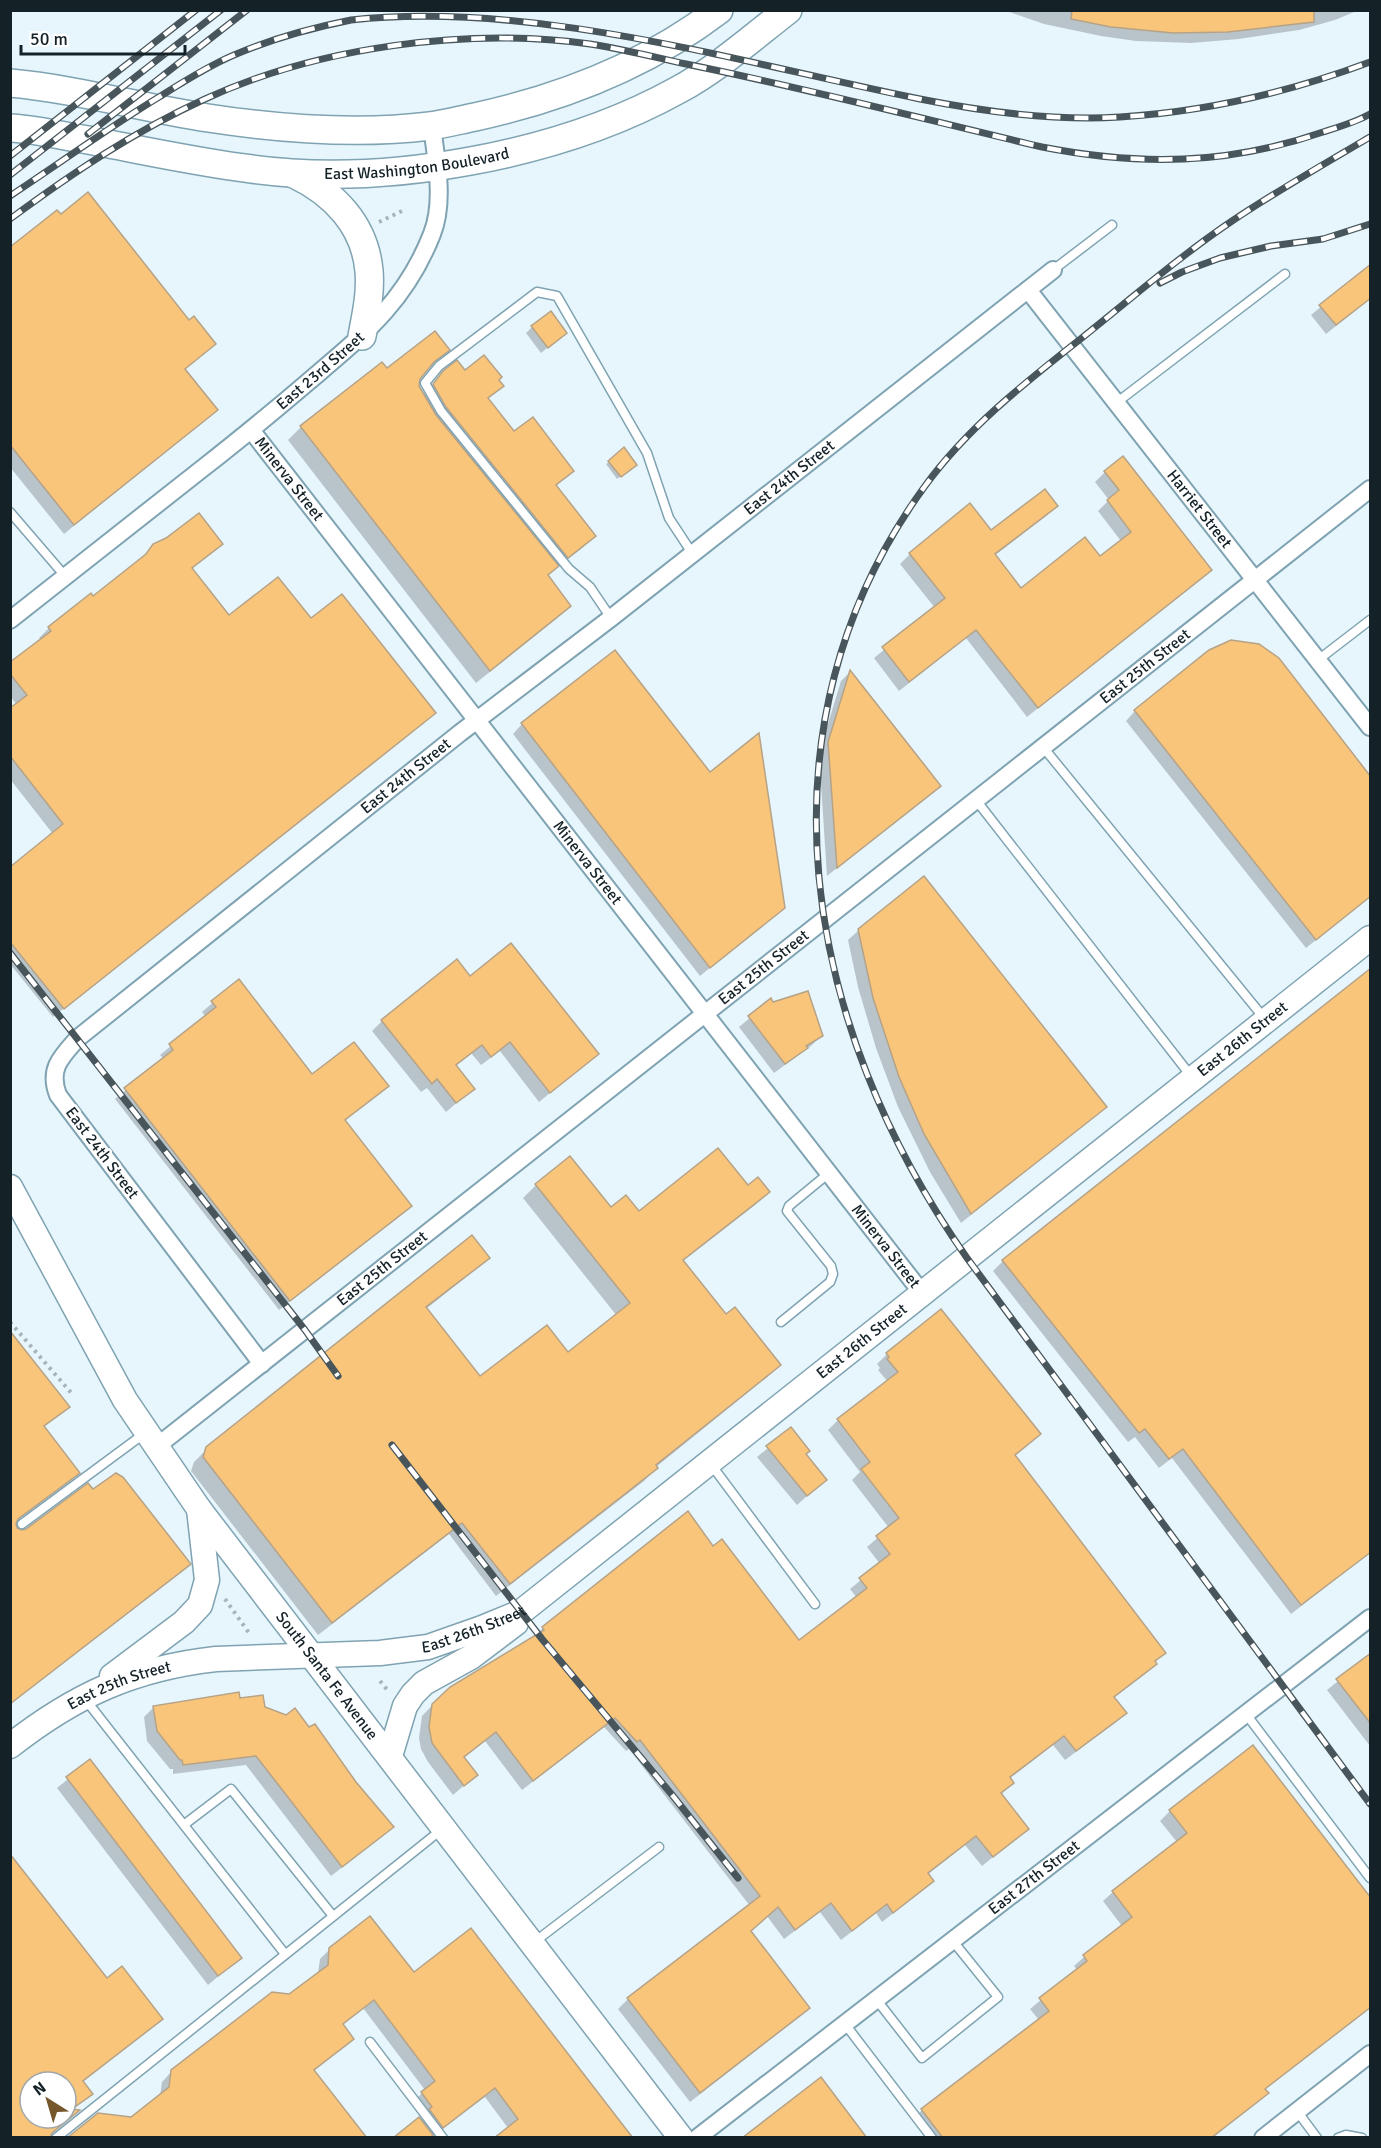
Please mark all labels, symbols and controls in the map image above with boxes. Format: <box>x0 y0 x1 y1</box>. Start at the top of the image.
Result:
scale bar <box>21 18 184 56</box>
text: 50 m <box>30 28 68 50</box>
street label: East Washington Boulevard <box>324 143 511 184</box>
street label: East 23rd Street <box>272 327 369 414</box>
street label: Minerva Street <box>250 433 328 525</box>
street label: East 24th Street <box>740 436 839 520</box>
street label: Harriet Street <box>1162 466 1236 552</box>
street label: East 25th Street <box>1096 624 1195 708</box>
street label: East 24th Street <box>357 734 455 818</box>
street label: Minerva Street <box>548 817 627 909</box>
street label: East 25th Street <box>714 925 813 1009</box>
street label: East 26th Street <box>1193 997 1292 1081</box>
street label: East 24th Street <box>61 1103 143 1203</box>
street label: Minerva Street <box>847 1200 925 1293</box>
street label: East 25th Street <box>333 1226 432 1311</box>
street label: East 26th Street <box>813 1299 912 1383</box>
street label: East 26th Street <box>420 1601 531 1658</box>
street label: South Santa Fe Avenue <box>271 1608 382 1744</box>
street label: East 25th Street <box>64 1656 173 1715</box>
street label: East 27th Street <box>984 1836 1084 1919</box>
north arrow <box>18 2070 78 2130</box>
text: N <box>29 2077 50 2100</box>

